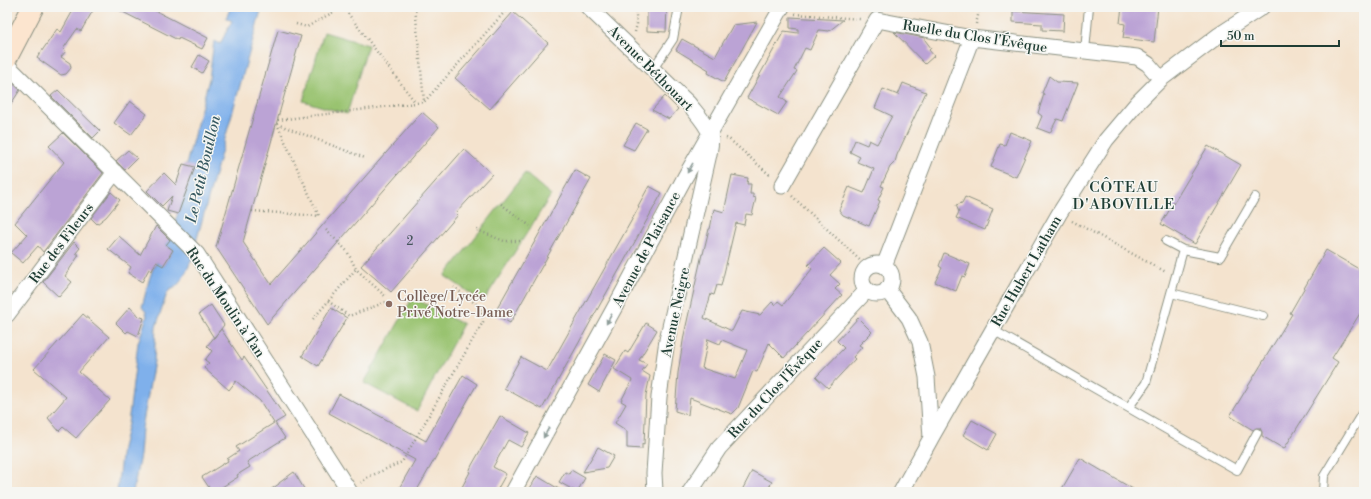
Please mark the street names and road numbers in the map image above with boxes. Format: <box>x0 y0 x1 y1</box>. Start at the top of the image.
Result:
street label: Ruelle du Clos l'Évêque <box>901 15 1049 57</box>
street label: Avenue Béthouart <box>603 21 697 115</box>
street label: Avenue de Plaisance <box>608 189 685 311</box>
street label: Rue des Fileurs <box>26 200 98 288</box>
street label: Rue Hubert Latham <box>988 213 1066 330</box>
street label: Rue du Moulin à Tan <box>182 244 269 362</box>
street label: Avenue Neigre <box>657 266 694 360</box>
street label: Rue du Clos l'Évêque <box>723 333 827 443</box>

